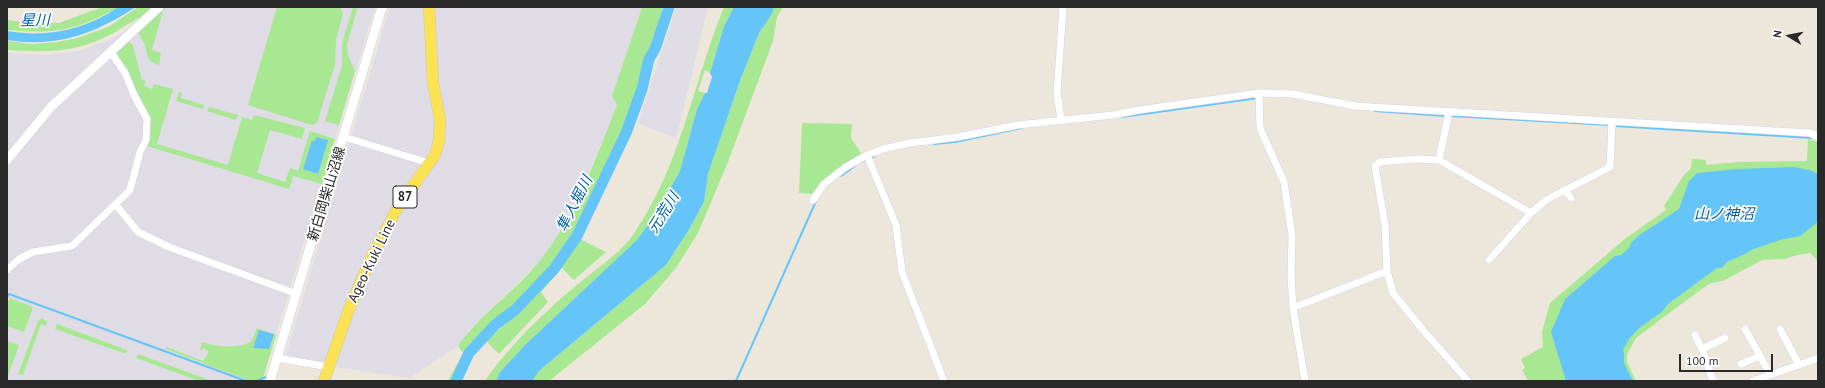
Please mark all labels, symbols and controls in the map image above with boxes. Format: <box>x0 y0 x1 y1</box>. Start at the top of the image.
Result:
water label: 星川 <box>20 12 50 30</box>
north arrow <box>1769 16 1809 56</box>
text: N <box>1770 29 1785 39</box>
street label: 新白岡柴山沼線 <box>305 145 349 243</box>
water label: 隼人堀川 <box>553 173 597 235</box>
road number: 87 <box>393 186 417 208</box>
water label: 元荒川 <box>644 189 684 237</box>
water label: 山ノ神沼 <box>1694 206 1754 224</box>
street label: Ageo-Kuki Line <box>345 217 399 305</box>
scale bar <box>1681 346 1775 372</box>
text: 100 m <box>1686 353 1719 368</box>

